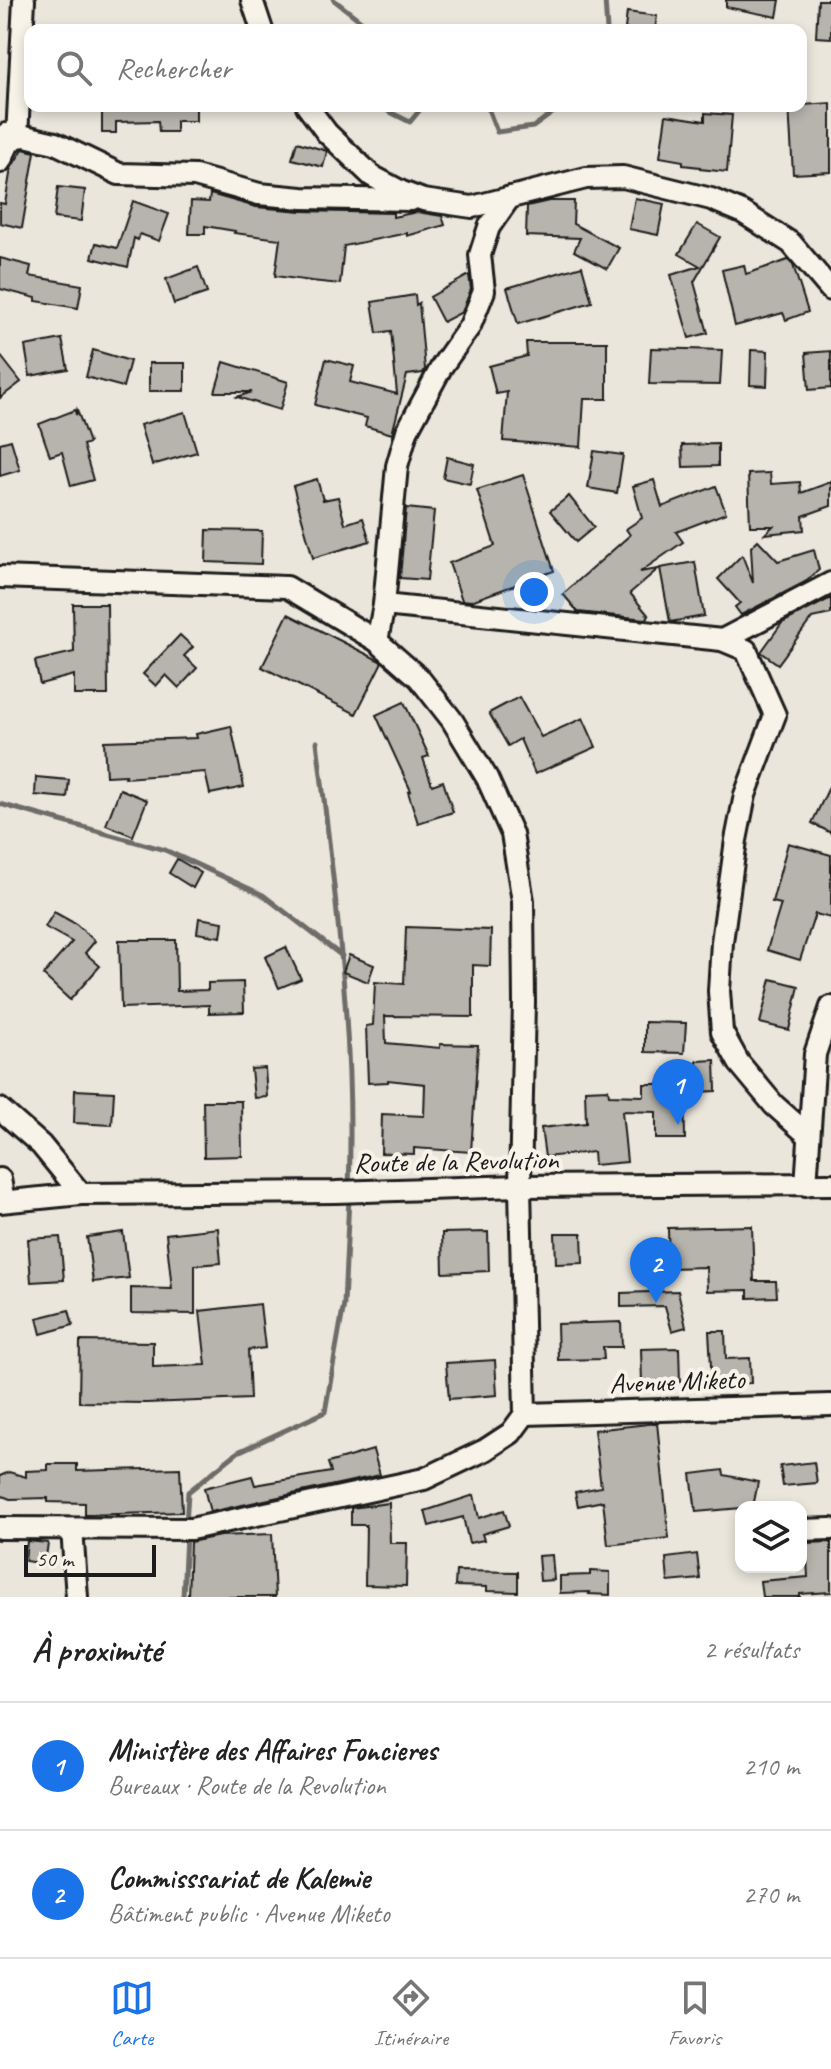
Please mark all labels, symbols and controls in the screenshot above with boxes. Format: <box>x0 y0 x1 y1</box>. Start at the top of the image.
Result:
search box <box>24 24 807 112</box>
icon: search <box>52 46 96 90</box>
text: Rechercher <box>116 49 231 87</box>
your location <box>514 572 554 612</box>
pin: 1 <box>652 1059 704 1125</box>
street label: Route de la Revolution <box>353 1142 560 1180</box>
pin: 2 <box>630 1237 682 1303</box>
street label: Avenue Miketo <box>609 1361 747 1401</box>
map controls <box>735 1501 807 1573</box>
button: layers <box>735 1501 807 1573</box>
scale bar <box>24 1541 156 1577</box>
text: 50 m <box>36 1545 73 1573</box>
text: À proximité <box>32 1628 161 1671</box>
text: 2 résultats <box>704 1633 799 1666</box>
text: Ministère des Affaires Foncieres <box>108 1731 437 1769</box>
text: 1 <box>52 1750 64 1783</box>
text: 210 m <box>743 1750 799 1783</box>
text: Bureaux · Route de la Revolution <box>108 1769 386 1802</box>
text: Commisssariat de Kalemie <box>108 1859 370 1897</box>
text: 2 <box>52 1878 64 1911</box>
text: 270 m <box>743 1878 799 1911</box>
text: Bâtiment public · Avenue Miketo <box>108 1897 390 1930</box>
tab: Carte <box>110 1976 154 2052</box>
tab: Itinéraire <box>374 1976 448 2052</box>
tab: Favoris <box>668 1976 721 2052</box>

